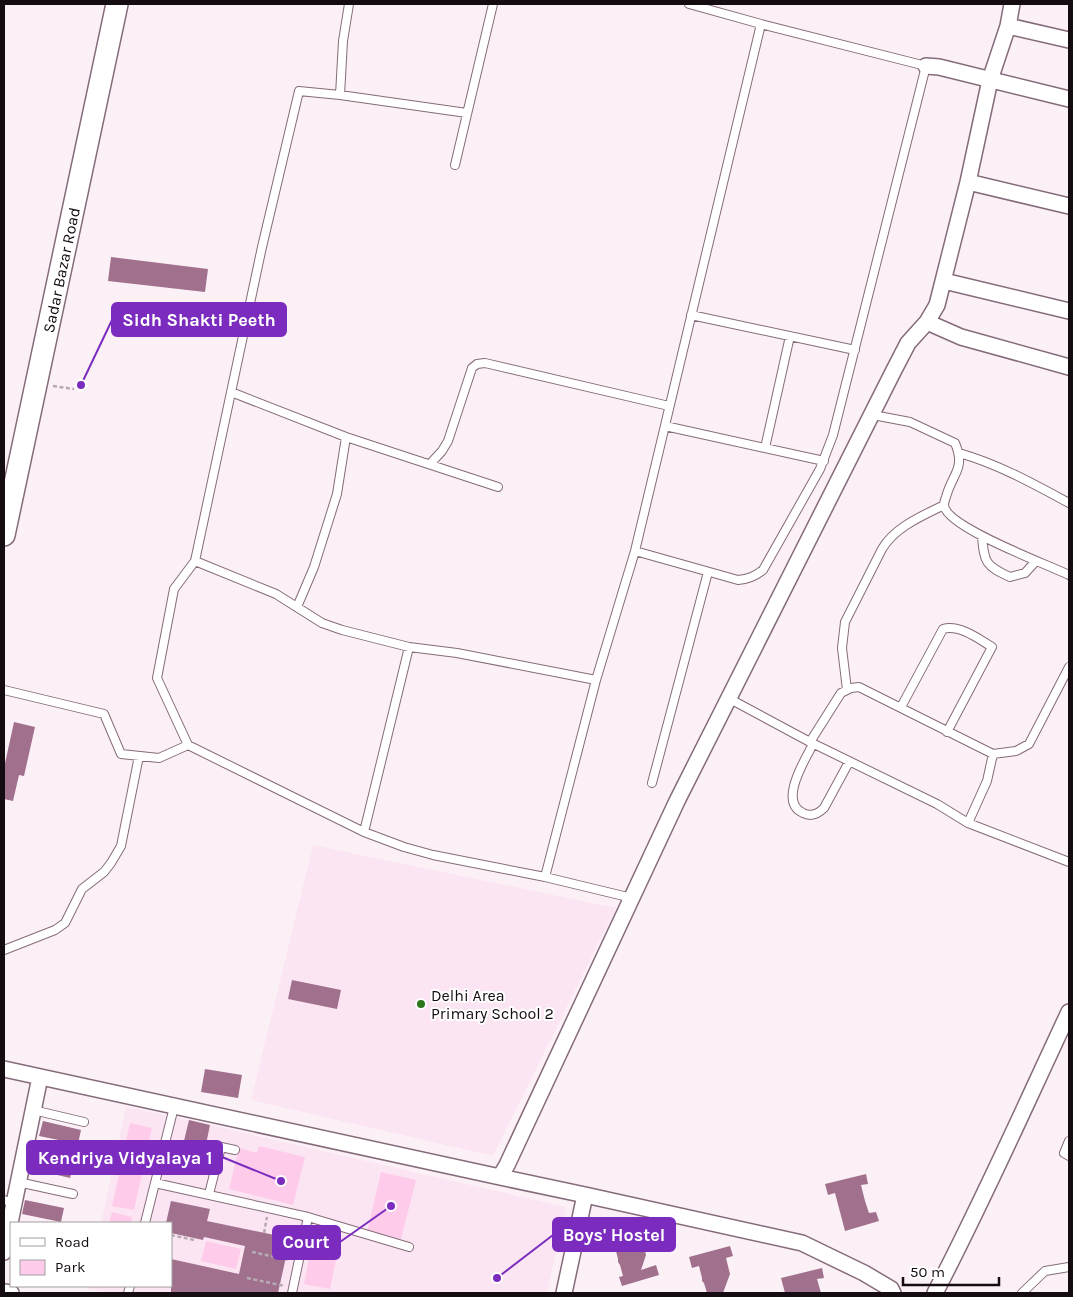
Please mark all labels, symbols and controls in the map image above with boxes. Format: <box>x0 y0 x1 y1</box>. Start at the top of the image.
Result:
street label: Sadar Bazar Road <box>39 206 84 335</box>
callout: Sidh Shakti Peeth <box>112 303 286 336</box>
text: Sidh Shakti Peeth <box>122 309 276 331</box>
place label: Delhi Area Primary School 2 <box>431 986 554 1023</box>
marker: Delhi Area Primary School 2 <box>415 998 427 1010</box>
callout: Kendriya Vidyalaya 1 <box>27 1141 222 1174</box>
text: Kendriya Vidyalaya 1 <box>38 1147 212 1169</box>
callout: Boys' Hostel <box>553 1218 675 1251</box>
legend <box>10 1222 172 1287</box>
text: Boys' Hostel <box>563 1224 665 1246</box>
callout: Court <box>273 1226 340 1259</box>
text: Court <box>282 1231 330 1253</box>
text: Road <box>55 1233 90 1251</box>
scale bar <box>903 1254 999 1286</box>
text: Park <box>55 1258 85 1276</box>
text: 50 m <box>910 1263 945 1281</box>

